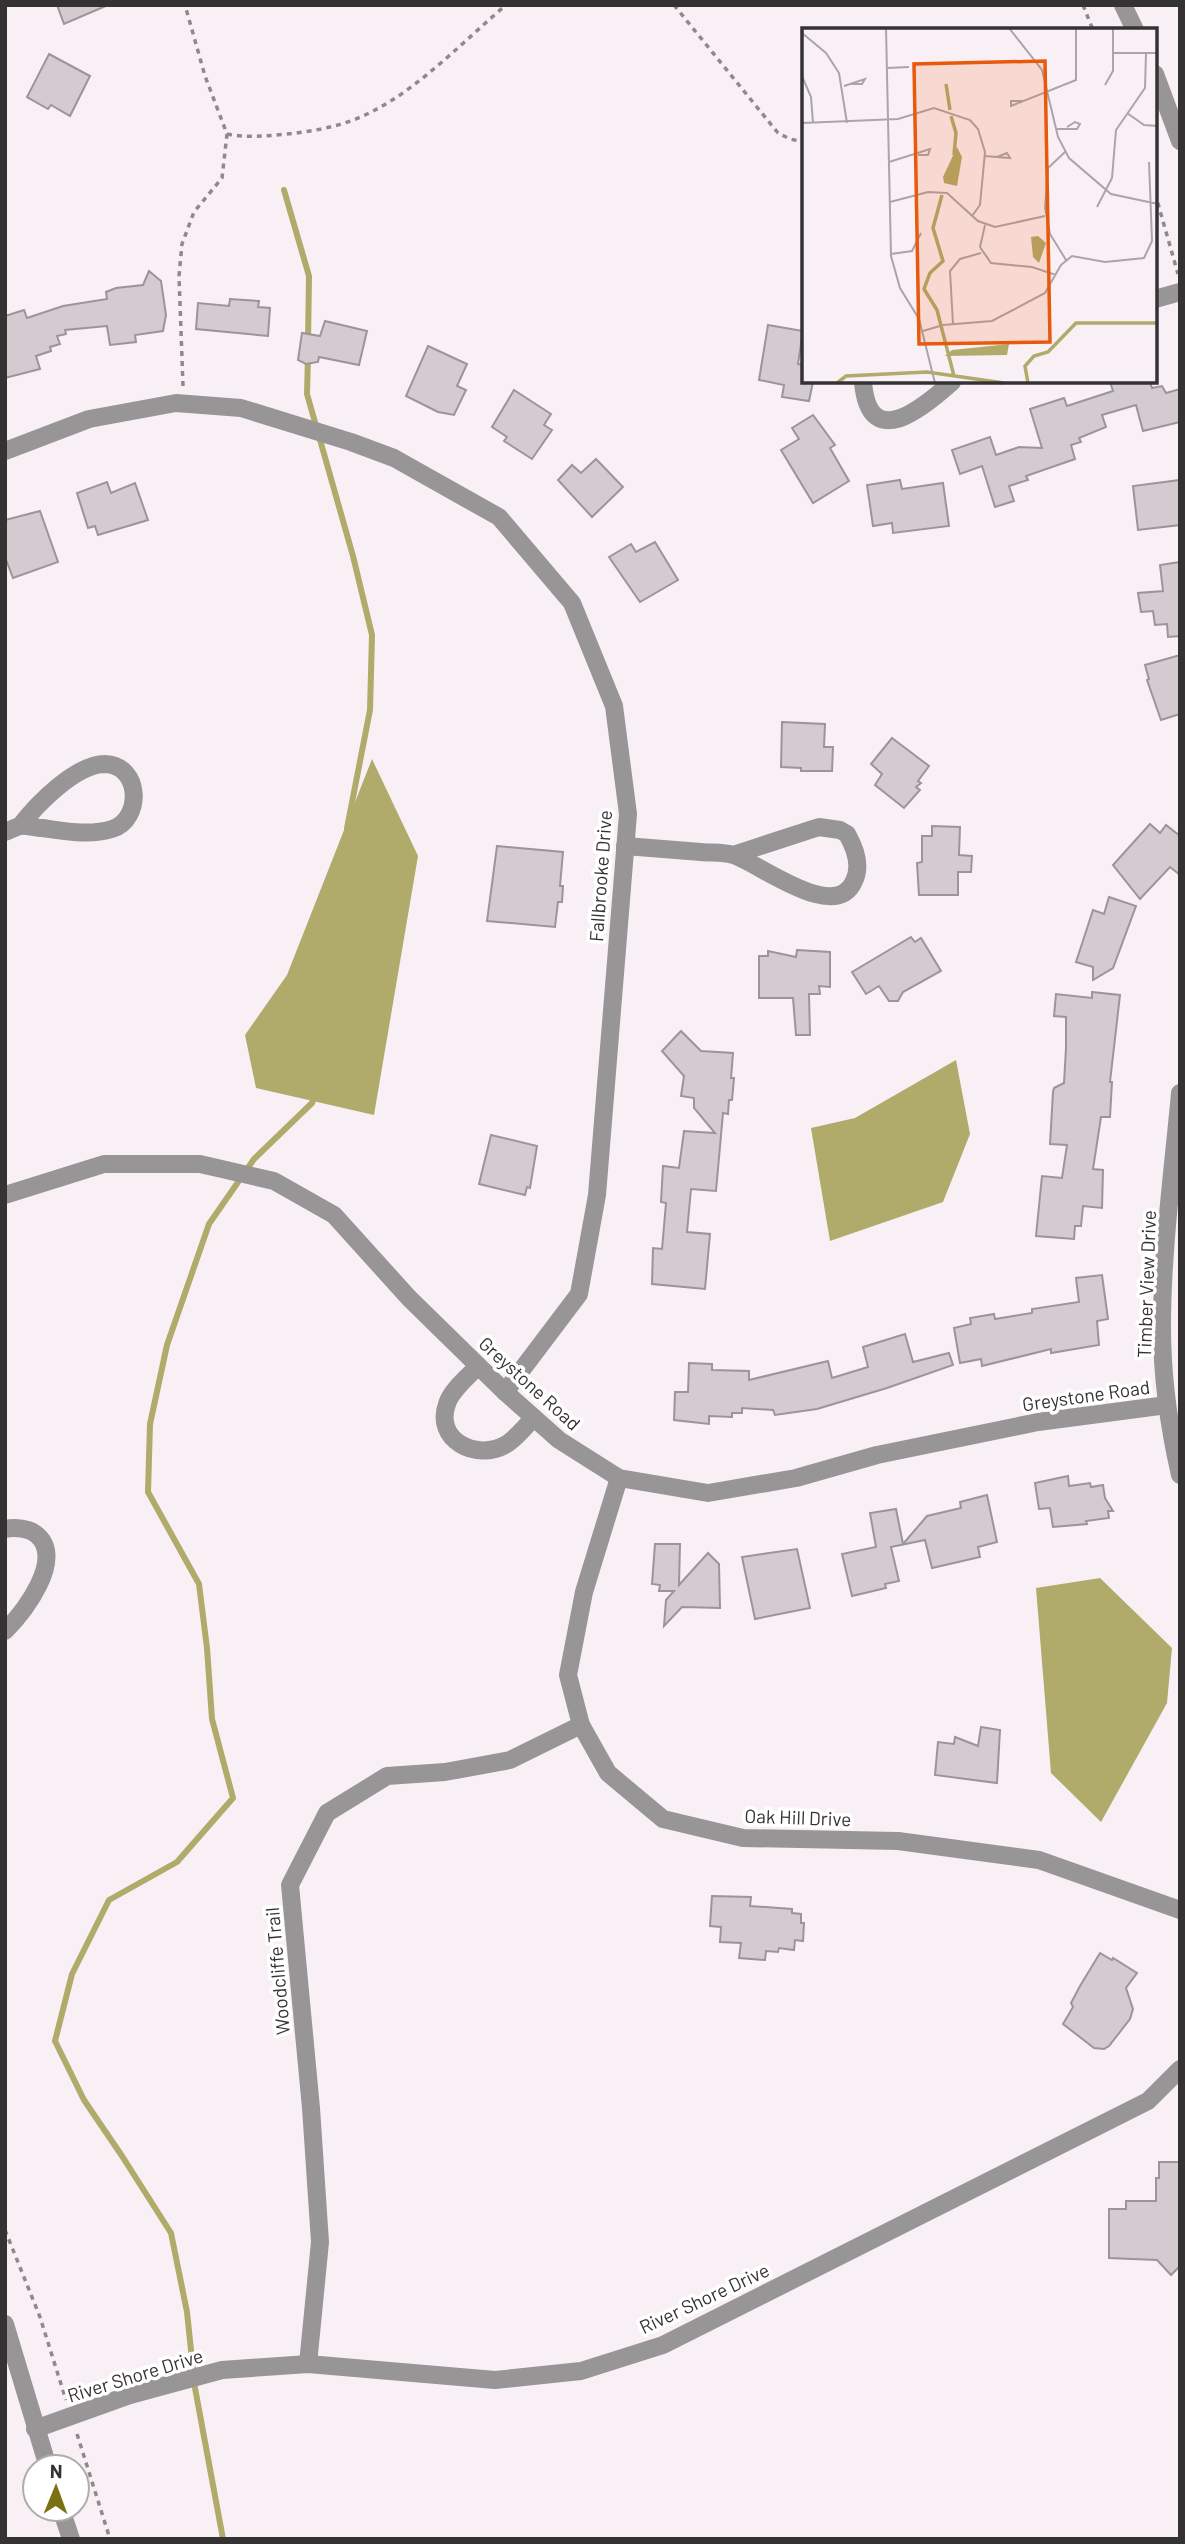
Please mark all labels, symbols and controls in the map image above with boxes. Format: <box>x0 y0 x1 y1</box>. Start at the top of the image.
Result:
inset map <box>802 28 1157 383</box>
street label: Fallbrooke Drive <box>584 809 616 943</box>
street label: Timber View Drive <box>1132 1210 1160 1358</box>
street label: Greystone Road <box>474 1331 586 1435</box>
street label: Greystone Road <box>1021 1375 1151 1415</box>
street label: Oak Hill Drive <box>744 1804 852 1830</box>
street label: Woodcliffe Trail <box>260 1906 294 2036</box>
street label: River Shore Drive <box>635 2258 773 2338</box>
street label: River Shore Drive <box>64 2343 206 2407</box>
north arrow <box>21 2453 91 2523</box>
text: N <box>50 2459 63 2482</box>

